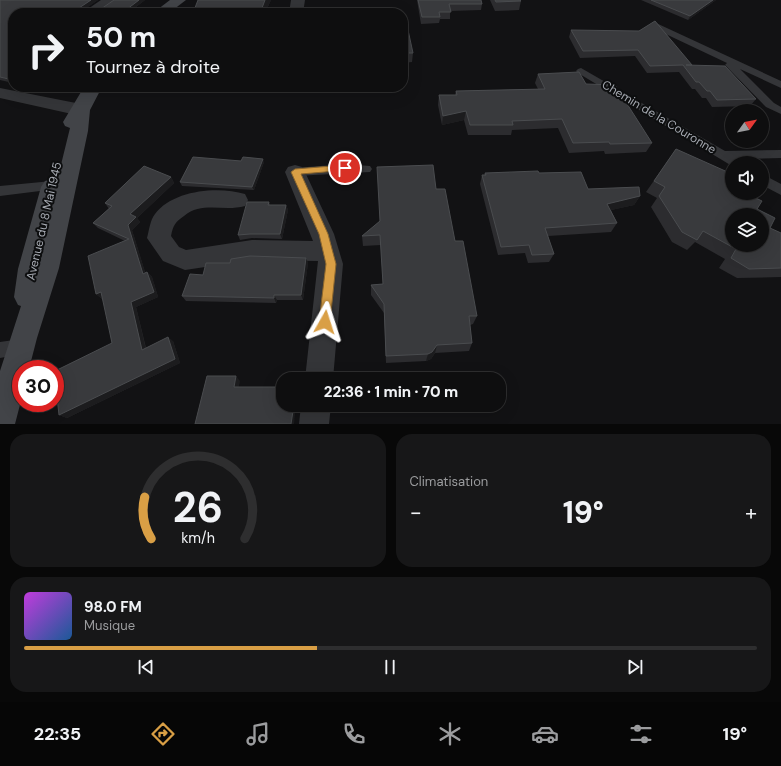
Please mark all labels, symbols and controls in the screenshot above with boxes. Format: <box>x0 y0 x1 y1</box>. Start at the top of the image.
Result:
text: 50 m <box>86 19 156 56</box>
icon: right <box>20 24 72 76</box>
text: Tournez à droite <box>86 55 220 79</box>
street label: Chemin de la Couronne <box>599 77 719 158</box>
north arrow <box>725 104 769 148</box>
map controls <box>725 104 769 252</box>
pin <box>328 151 362 185</box>
button: sound <box>725 156 769 200</box>
icon: arrive <box>334 157 356 179</box>
street label: Avenue du 8 Mai 1945 <box>23 160 65 282</box>
button: layers <box>725 208 769 252</box>
position arrow <box>304 301 346 343</box>
speed limit sign: 30 <box>12 360 64 412</box>
text: 22:36 · 1 min · 70 m <box>324 382 458 402</box>
text: Climatisation <box>410 473 488 490</box>
text: 26 <box>173 480 223 534</box>
text: 19° <box>563 493 604 532</box>
text: − <box>410 498 422 527</box>
text: + <box>745 498 757 527</box>
text: km/h <box>181 528 215 546</box>
text: 98.0 FM <box>84 597 142 617</box>
text: Musique <box>84 617 135 634</box>
icon: previous <box>135 656 157 678</box>
icon: pause <box>379 656 401 678</box>
icon: next <box>624 656 646 678</box>
icon: directions <box>149 720 177 748</box>
icon: music <box>244 720 272 748</box>
icon: phone <box>340 720 368 748</box>
icon: climate <box>436 720 464 748</box>
icon: car <box>531 720 559 748</box>
icon: filters <box>627 720 655 748</box>
text: 22:35 <box>34 722 81 746</box>
text: 19° <box>723 722 747 746</box>

